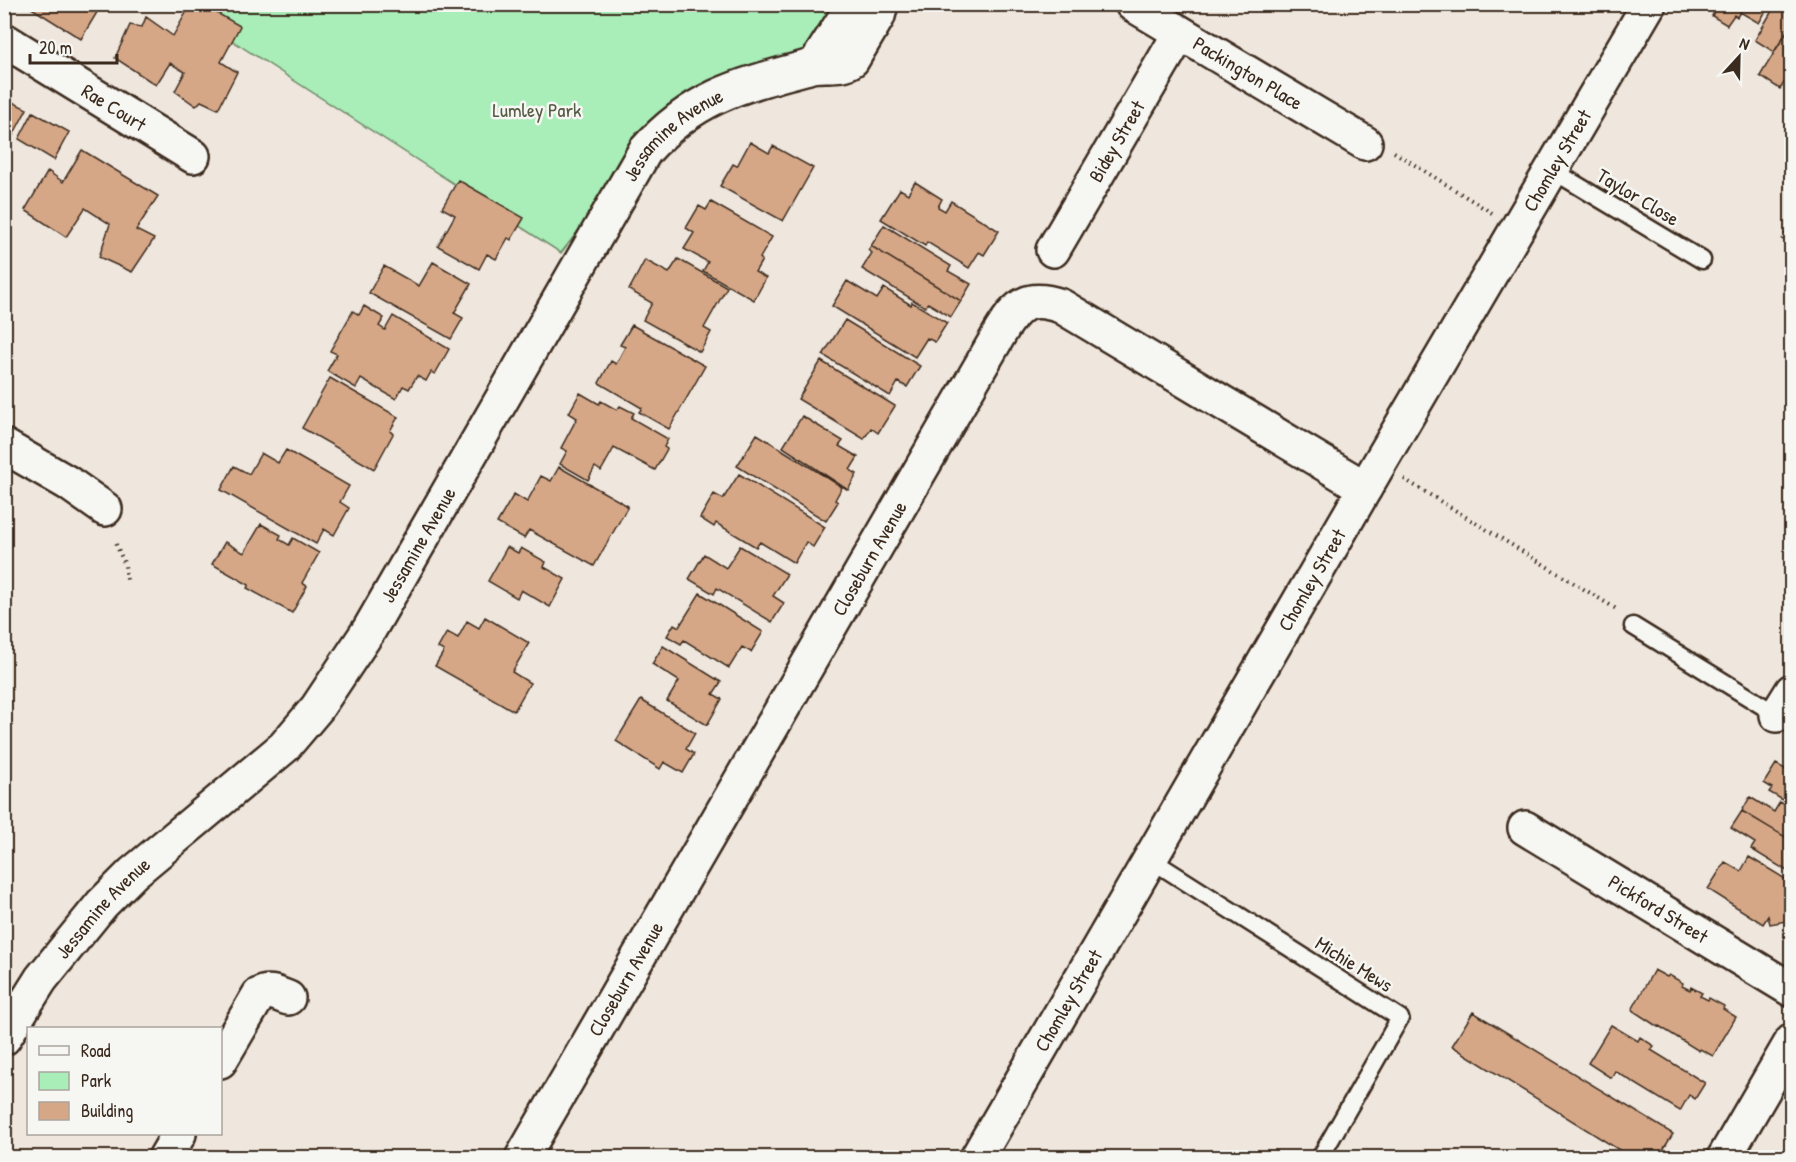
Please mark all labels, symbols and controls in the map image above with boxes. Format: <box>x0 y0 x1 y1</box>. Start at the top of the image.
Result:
scale bar <box>30 27 117 65</box>
north arrow <box>1709 27 1769 87</box>
street label: Packington Place <box>1188 30 1308 116</box>
text: N <box>1737 31 1753 55</box>
text: 20 m <box>39 35 72 60</box>
street label: Rae Court <box>77 77 153 138</box>
street label: Jessamine Avenue <box>616 82 727 186</box>
street label: Bidey Street <box>1082 94 1151 187</box>
park label: Lumley Park <box>493 96 581 123</box>
street label: Chomley Street <box>1516 103 1598 216</box>
street label: Taylor Close <box>1592 161 1684 232</box>
street label: Jessamine Avenue <box>374 482 462 607</box>
street label: Closeburn Avenue <box>825 496 913 620</box>
street label: Chomley Street <box>1271 523 1352 636</box>
street label: Jessamine Avenue <box>49 850 155 964</box>
street label: Pickford Street <box>1604 868 1715 950</box>
street label: Closeburn Avenue <box>581 916 669 1041</box>
street label: Michie Mews <box>1310 929 1398 998</box>
street label: Chomley Street <box>1028 943 1109 1056</box>
legend <box>27 1027 222 1135</box>
text: Road <box>81 1038 111 1063</box>
text: Park <box>81 1068 112 1093</box>
text: Building <box>81 1098 133 1123</box>

